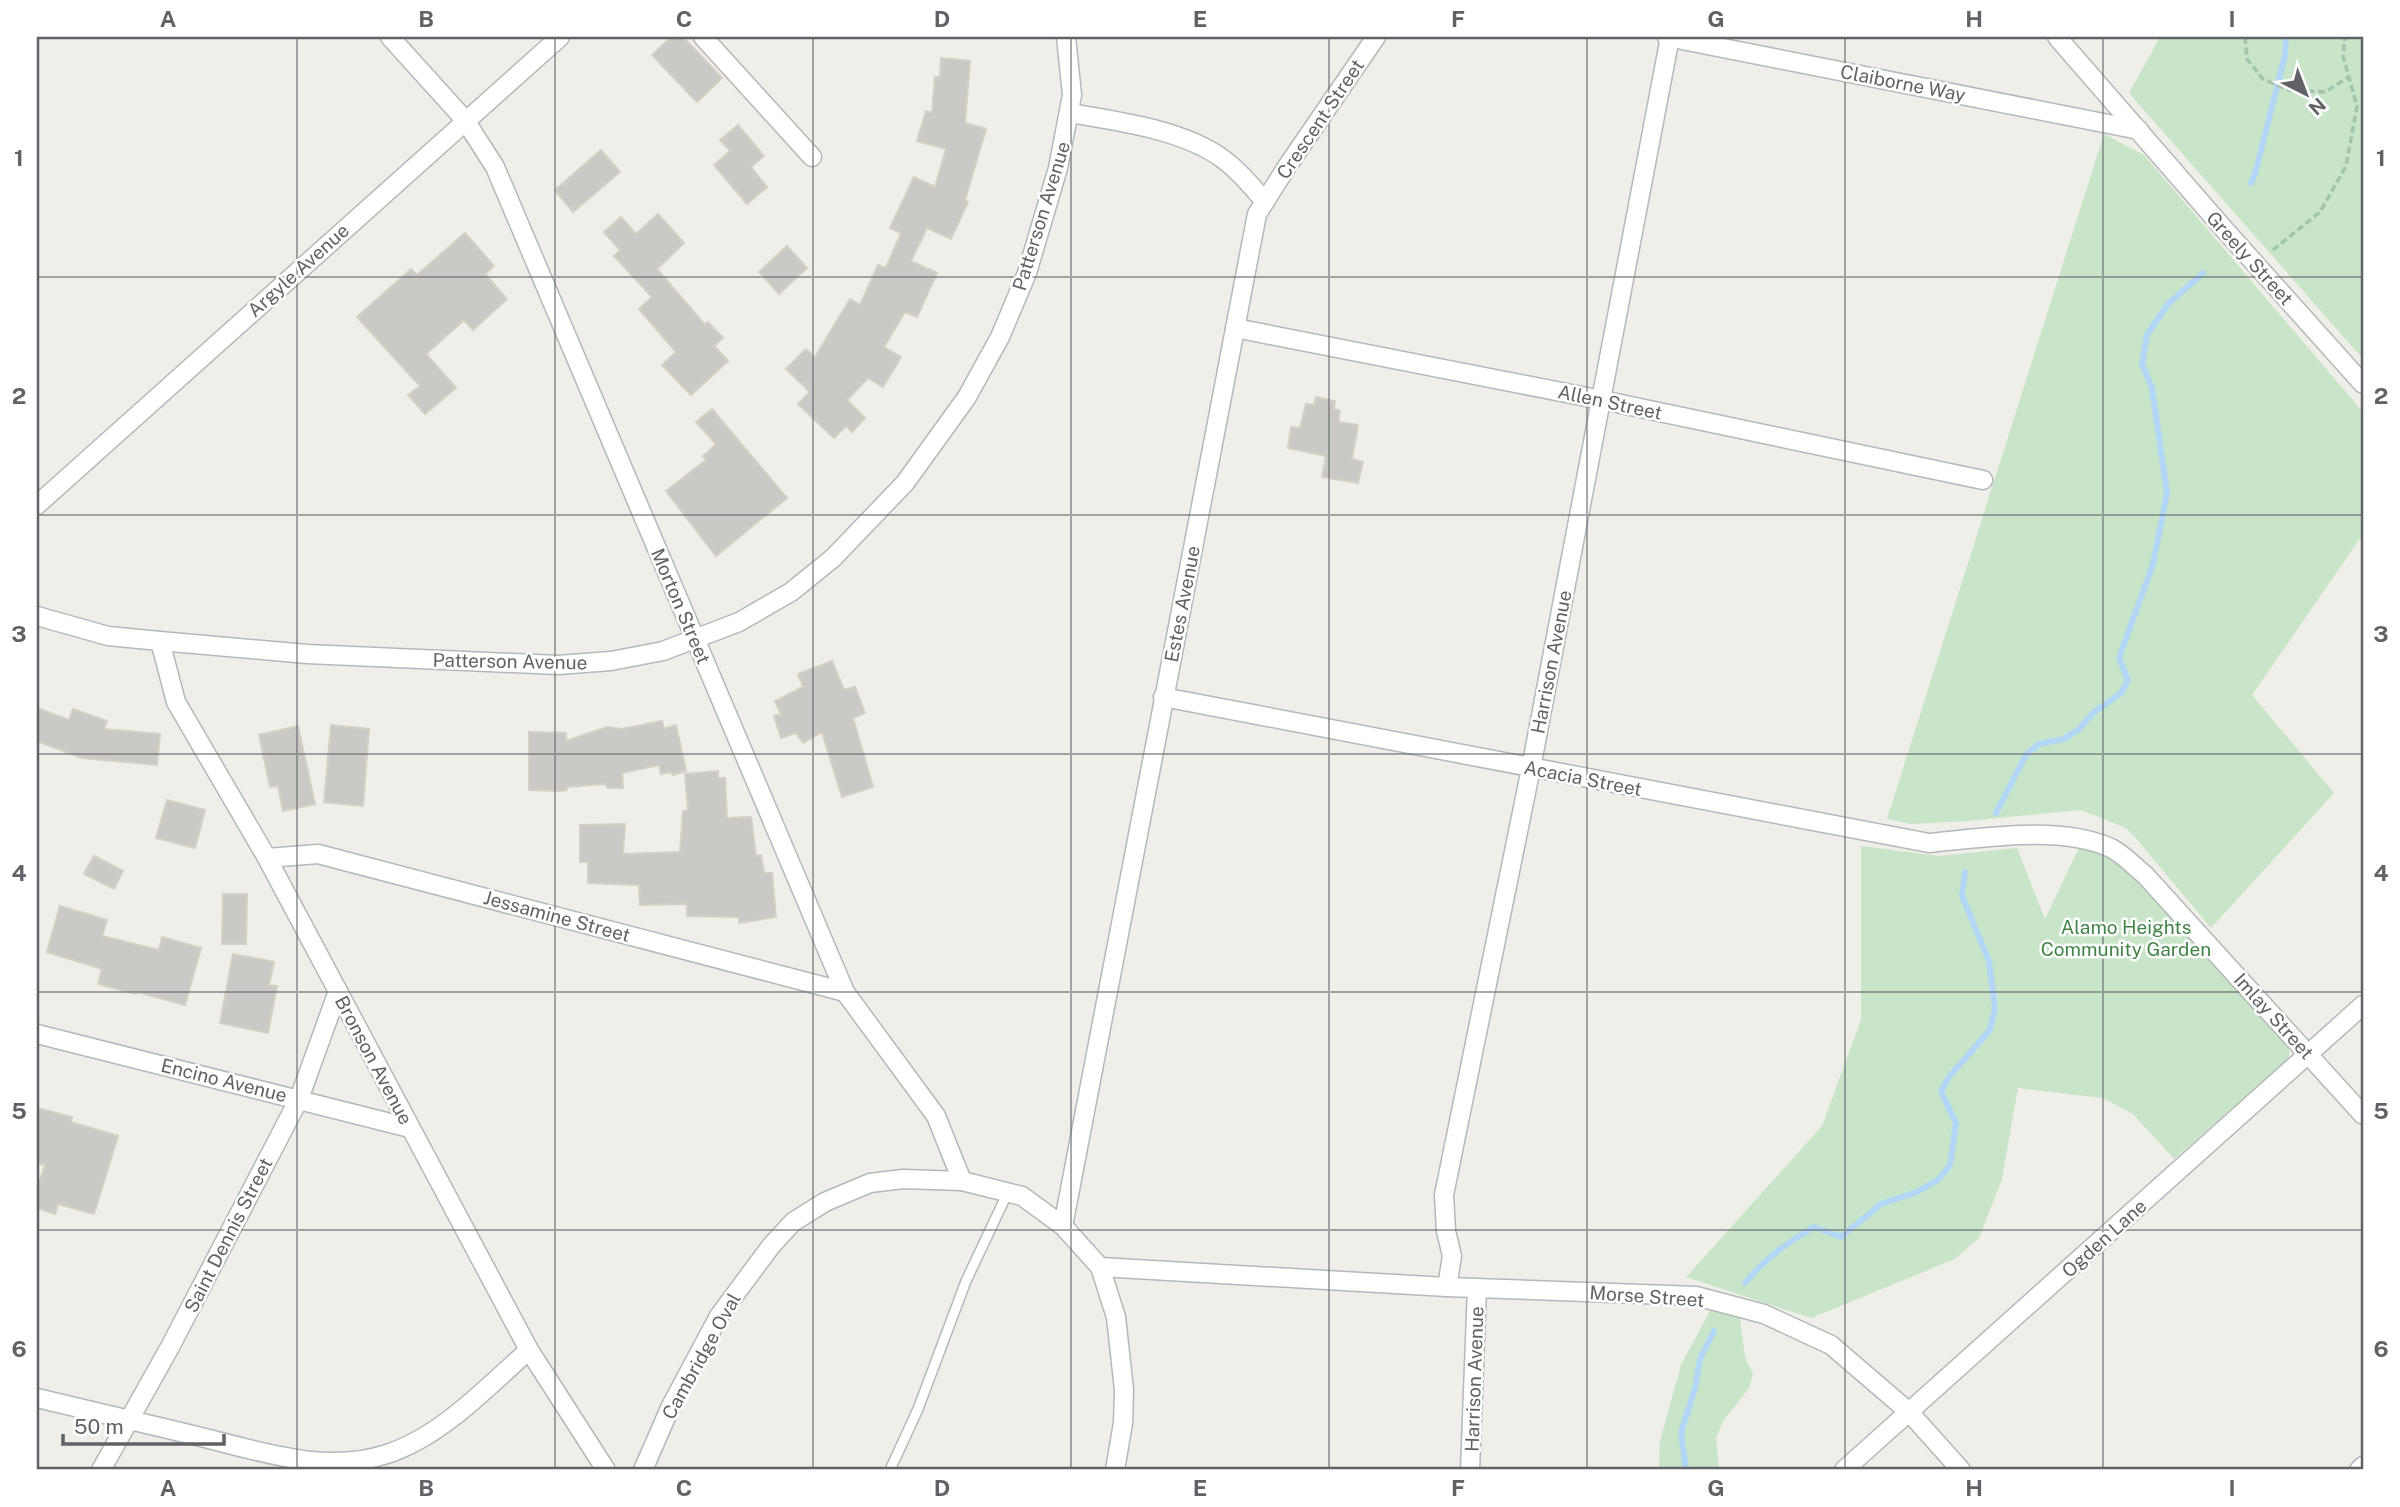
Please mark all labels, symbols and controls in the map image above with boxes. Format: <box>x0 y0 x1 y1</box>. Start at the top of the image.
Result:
text: A <box>160 5 177 32</box>
text: B <box>418 5 434 32</box>
text: C <box>676 5 692 32</box>
text: D <box>934 5 950 32</box>
text: E <box>1193 5 1207 32</box>
text: F <box>1451 5 1465 32</box>
text: G <box>1707 5 1725 32</box>
text: H <box>1965 5 1983 32</box>
text: I <box>2228 5 2236 32</box>
street label: Crescent Street <box>1272 55 1368 183</box>
street label: Claiborne Way <box>1839 60 1967 106</box>
north arrow <box>2270 60 2340 130</box>
text: N <box>2304 93 2330 120</box>
street label: Patterson Avenue <box>1008 139 1074 293</box>
text: 1 <box>14 144 24 171</box>
text: 1 <box>2376 144 2386 171</box>
street label: Greely Street <box>2202 207 2298 309</box>
street label: Argyle Avenue <box>243 219 353 321</box>
street label: Allen Street <box>1556 380 1664 424</box>
text: 2 <box>12 382 26 409</box>
text: 2 <box>2374 382 2388 409</box>
street label: Estes Avenue <box>1160 544 1204 664</box>
street label: Morton Street <box>647 545 715 667</box>
street label: Harrison Avenue <box>1526 588 1576 736</box>
text: 3 <box>11 620 27 647</box>
text: 3 <box>2373 620 2389 647</box>
street label: Patterson Avenue <box>432 649 588 673</box>
street label: Acacia Street <box>1522 756 1644 800</box>
text: 4 <box>11 859 27 886</box>
text: 4 <box>2373 859 2389 886</box>
street label: Jessamine Street <box>481 886 633 946</box>
park label: Alamo Heights Community Garden <box>2041 916 2211 960</box>
street label: Imlay Street <box>2230 969 2318 1063</box>
street label: Bronson Avenue <box>331 992 417 1128</box>
street label: Encino Avenue <box>159 1054 289 1106</box>
text: 5 <box>11 1097 27 1124</box>
text: 5 <box>2373 1097 2389 1124</box>
street label: Saint Dennis Street <box>179 1154 277 1316</box>
street label: Ogden Lane <box>2057 1194 2151 1282</box>
street label: Morse Street <box>1589 1281 1705 1311</box>
street label: Cambridge Oval <box>657 1289 745 1423</box>
street label: Harrison Avenue <box>1460 1306 1488 1452</box>
text: 6 <box>11 1335 27 1362</box>
text: 6 <box>2373 1335 2389 1362</box>
scale bar <box>63 1402 224 1446</box>
text: 50 m <box>74 1414 124 1439</box>
text: A <box>160 1474 177 1501</box>
text: B <box>418 1474 434 1501</box>
text: C <box>676 1474 692 1501</box>
text: D <box>934 1474 950 1501</box>
text: E <box>1193 1474 1207 1501</box>
text: F <box>1451 1474 1465 1501</box>
text: G <box>1707 1474 1725 1501</box>
text: H <box>1965 1474 1983 1501</box>
text: I <box>2228 1474 2236 1501</box>

